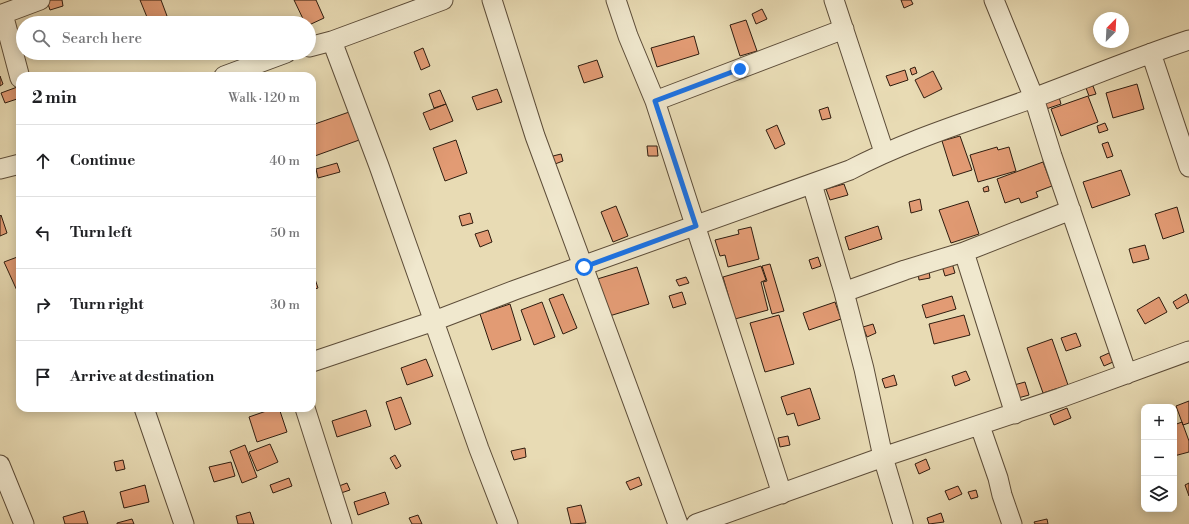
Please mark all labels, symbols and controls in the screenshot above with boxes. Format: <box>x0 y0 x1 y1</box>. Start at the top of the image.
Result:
north arrow <box>1093 12 1129 48</box>
search box <box>16 16 316 60</box>
icon: search <box>30 27 52 49</box>
text: Search here <box>62 29 142 48</box>
route end <box>731 60 749 78</box>
text: 2 min <box>32 87 77 109</box>
text: Walk · 120 m <box>228 90 300 106</box>
icon: ahead <box>32 150 54 172</box>
text: Continue <box>70 151 135 170</box>
text: 40 m <box>270 153 300 169</box>
icon: left <box>32 222 54 244</box>
text: Turn left <box>70 223 132 242</box>
text: 50 m <box>270 225 300 241</box>
route start <box>575 258 593 276</box>
icon: right <box>32 294 54 316</box>
text: Turn right <box>70 295 144 314</box>
text: 30 m <box>270 297 300 313</box>
icon: arrive <box>32 366 54 388</box>
text: Arrive at destination <box>70 367 214 386</box>
map controls <box>1141 404 1177 512</box>
button: + <box>1141 404 1177 440</box>
button: − <box>1141 440 1177 476</box>
button: layers <box>1141 476 1177 512</box>

